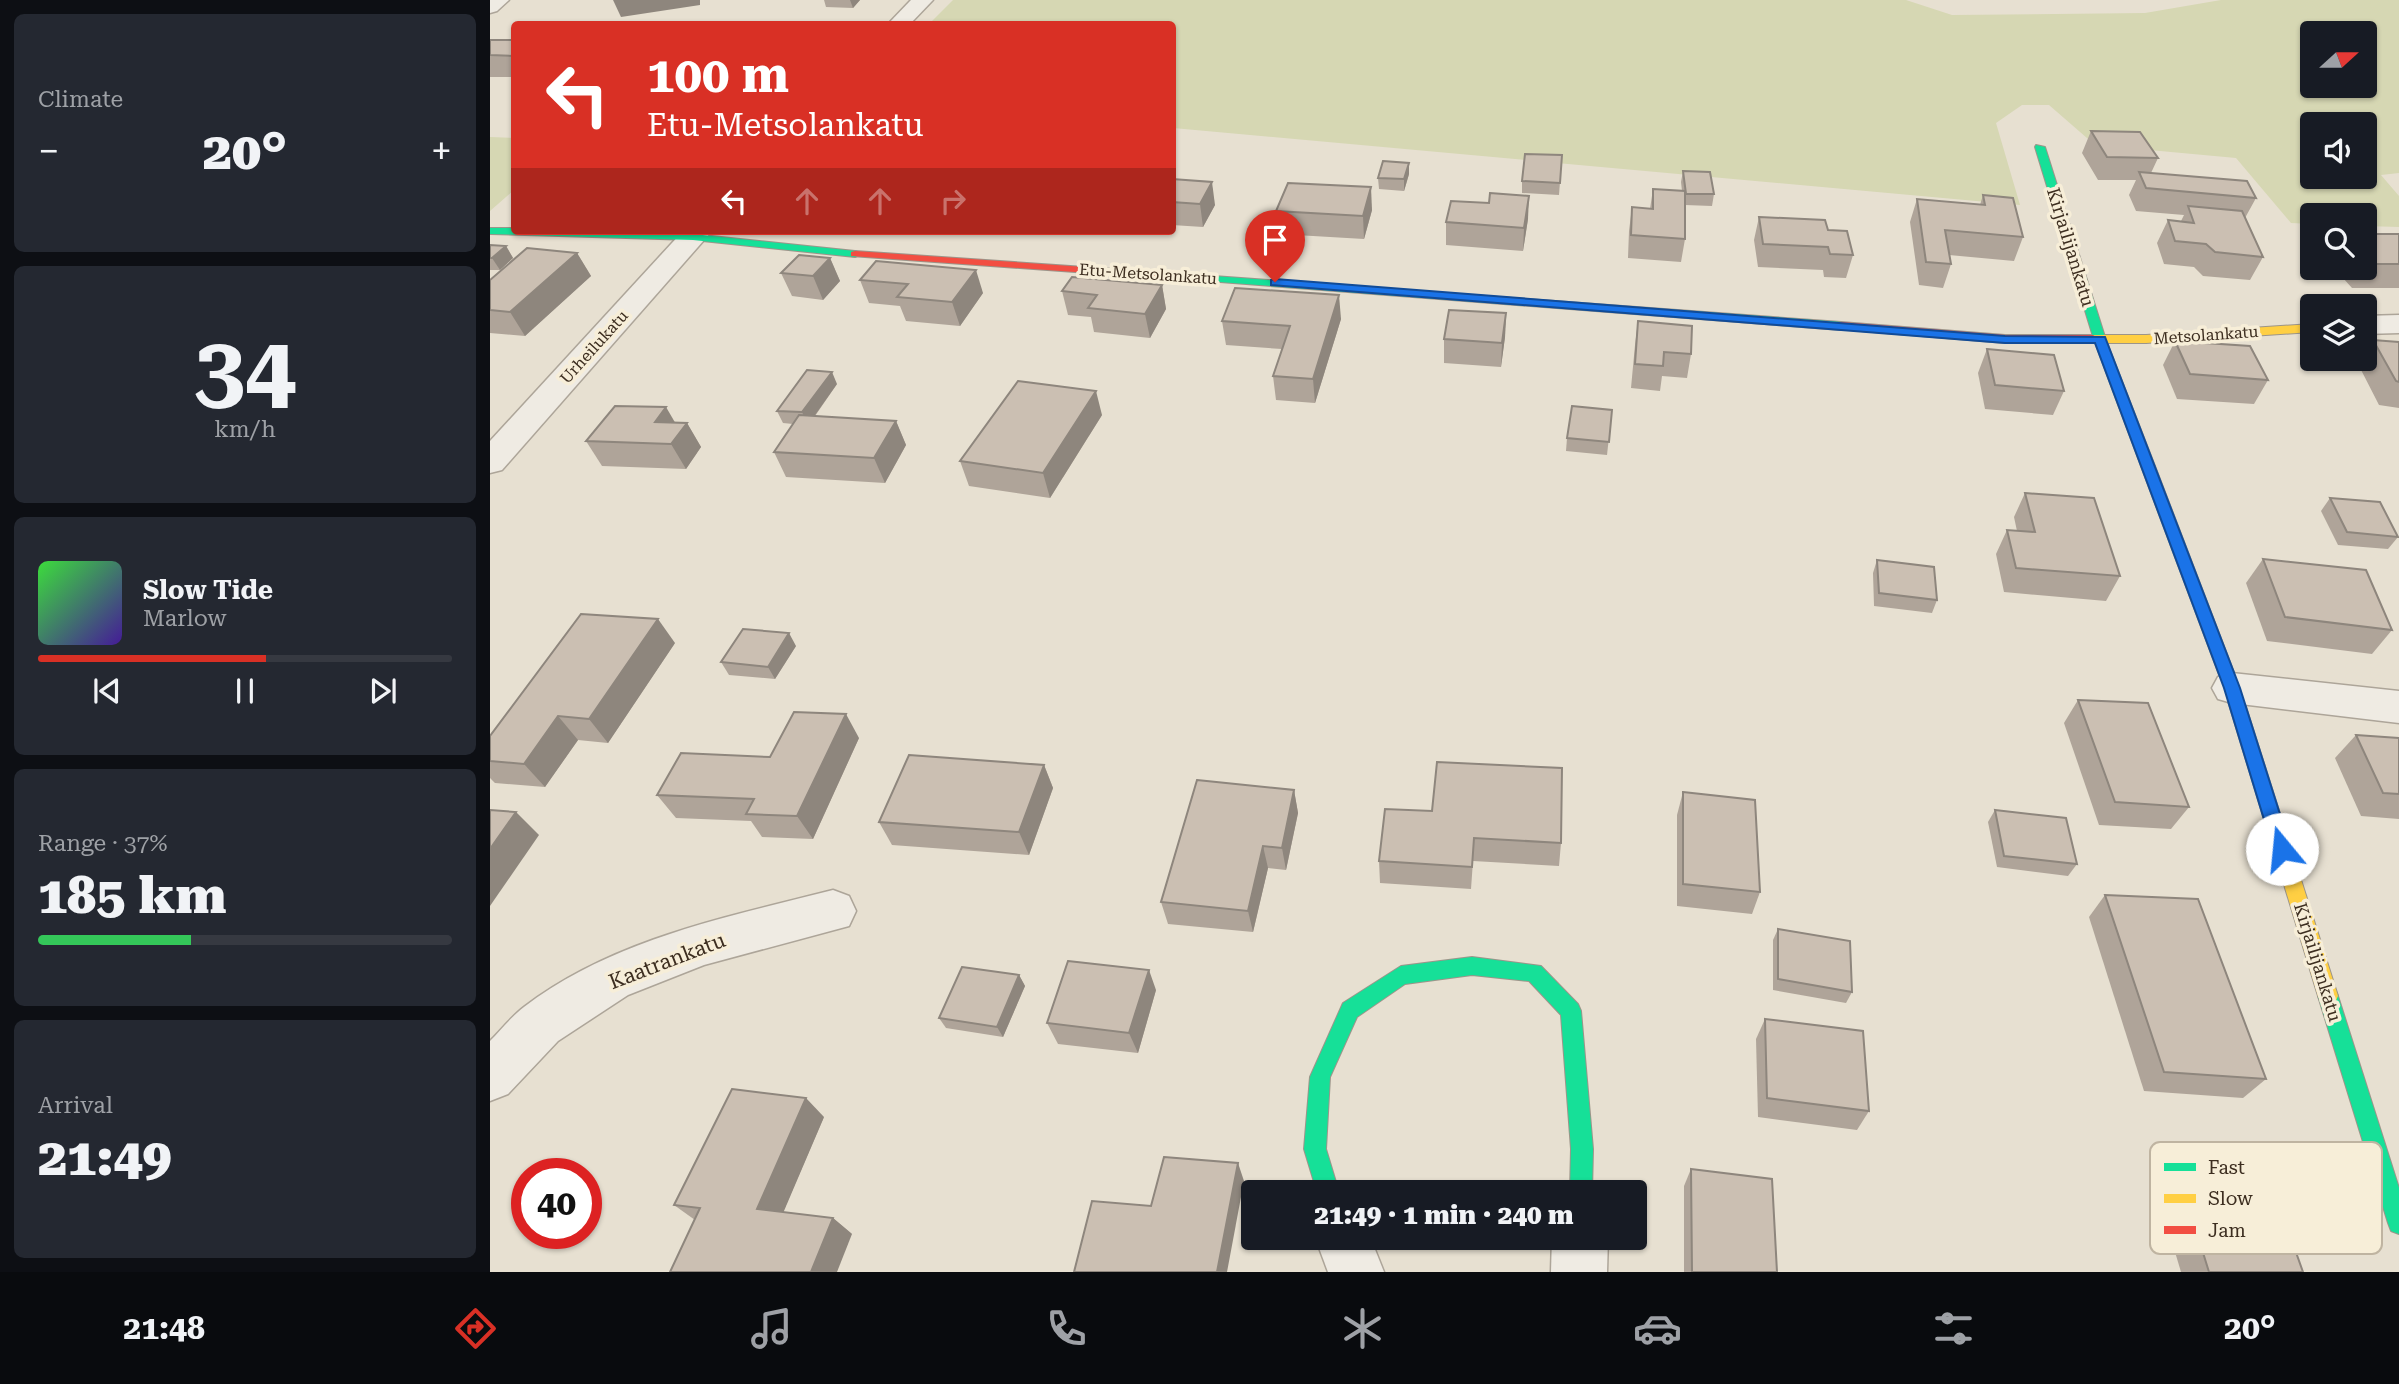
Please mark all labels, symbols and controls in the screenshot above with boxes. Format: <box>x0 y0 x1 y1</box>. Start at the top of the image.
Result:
north arrow <box>2300 21 2376 98</box>
map controls <box>2300 21 2377 371</box>
text: 100 m <box>647 47 789 104</box>
icon: left <box>532 49 623 140</box>
text: Climate <box>38 86 123 113</box>
text: Etu-Metsolankatu <box>647 106 923 144</box>
button: sound <box>2300 112 2377 189</box>
text: 20° <box>203 121 287 182</box>
text: − <box>38 129 59 173</box>
text: + <box>431 129 452 173</box>
icon: left <box>715 182 753 220</box>
icon: ahead <box>788 182 826 220</box>
icon: ahead <box>861 182 899 220</box>
icon: right <box>934 182 972 220</box>
street label: Kirjailijankatu <box>2043 185 2099 309</box>
button: search <box>2300 203 2377 280</box>
pin <box>1245 210 1305 282</box>
icon: arrive <box>1256 221 1294 259</box>
street label: Etu-Metsolankatu <box>1078 260 1218 288</box>
button: layers <box>2300 294 2377 371</box>
street label: Urheilukatu <box>556 306 632 388</box>
text: 34 <box>194 317 296 423</box>
street label: Metsolankatu <box>2153 322 2259 348</box>
text: km/h <box>214 416 276 443</box>
text: Slow Tide <box>143 575 273 605</box>
text: Marlow <box>143 605 226 632</box>
icon: previous <box>88 672 126 710</box>
icon: pause <box>226 672 264 710</box>
icon: next <box>364 672 402 710</box>
position arrow <box>2245 812 2319 886</box>
text: Range · 37% <box>38 830 167 857</box>
text: 185 km <box>38 865 226 926</box>
street label: Kirjailijankatu <box>2290 900 2346 1024</box>
street label: Kaatrankatu <box>605 928 729 994</box>
text: Arrival <box>38 1092 113 1119</box>
text: 21:49 <box>38 1127 172 1188</box>
legend <box>2150 1142 2382 1254</box>
text: Fast <box>2208 1156 2245 1179</box>
speed limit sign: 40 <box>511 1158 602 1249</box>
text: Slow <box>2208 1187 2253 1210</box>
text: 21:49 · 1 min · 240 m <box>1314 1200 1574 1230</box>
text: Jam <box>2208 1219 2246 1242</box>
icon: directions <box>451 1304 500 1353</box>
icon: music <box>747 1304 796 1353</box>
icon: phone <box>1042 1304 1091 1353</box>
icon: climate <box>1338 1304 1387 1353</box>
icon: car <box>1633 1304 1682 1353</box>
icon: filters <box>1929 1304 1978 1353</box>
text: 21:48 <box>123 1309 205 1347</box>
text: 20° <box>2224 1309 2276 1347</box>

